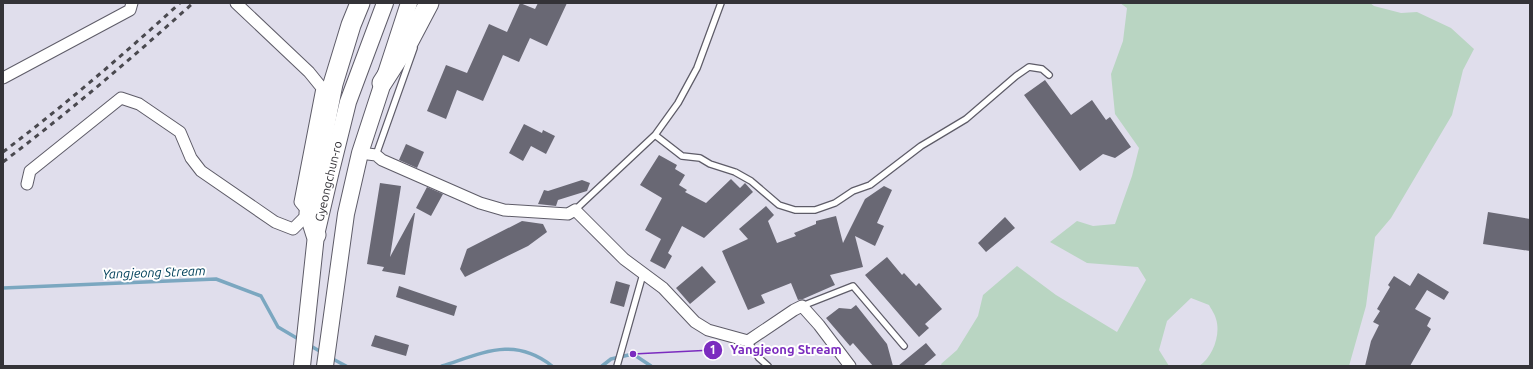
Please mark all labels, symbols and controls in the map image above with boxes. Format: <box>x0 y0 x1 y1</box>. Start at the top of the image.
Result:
street label: Gyeongchun-ro <box>312 140 344 223</box>
water label: Yangjeong Stream <box>102 263 206 281</box>
callout: Yangjeong Stream <box>703 337 850 362</box>
text: Yangjeong Stream <box>730 342 842 356</box>
text: 1 <box>710 343 716 356</box>

